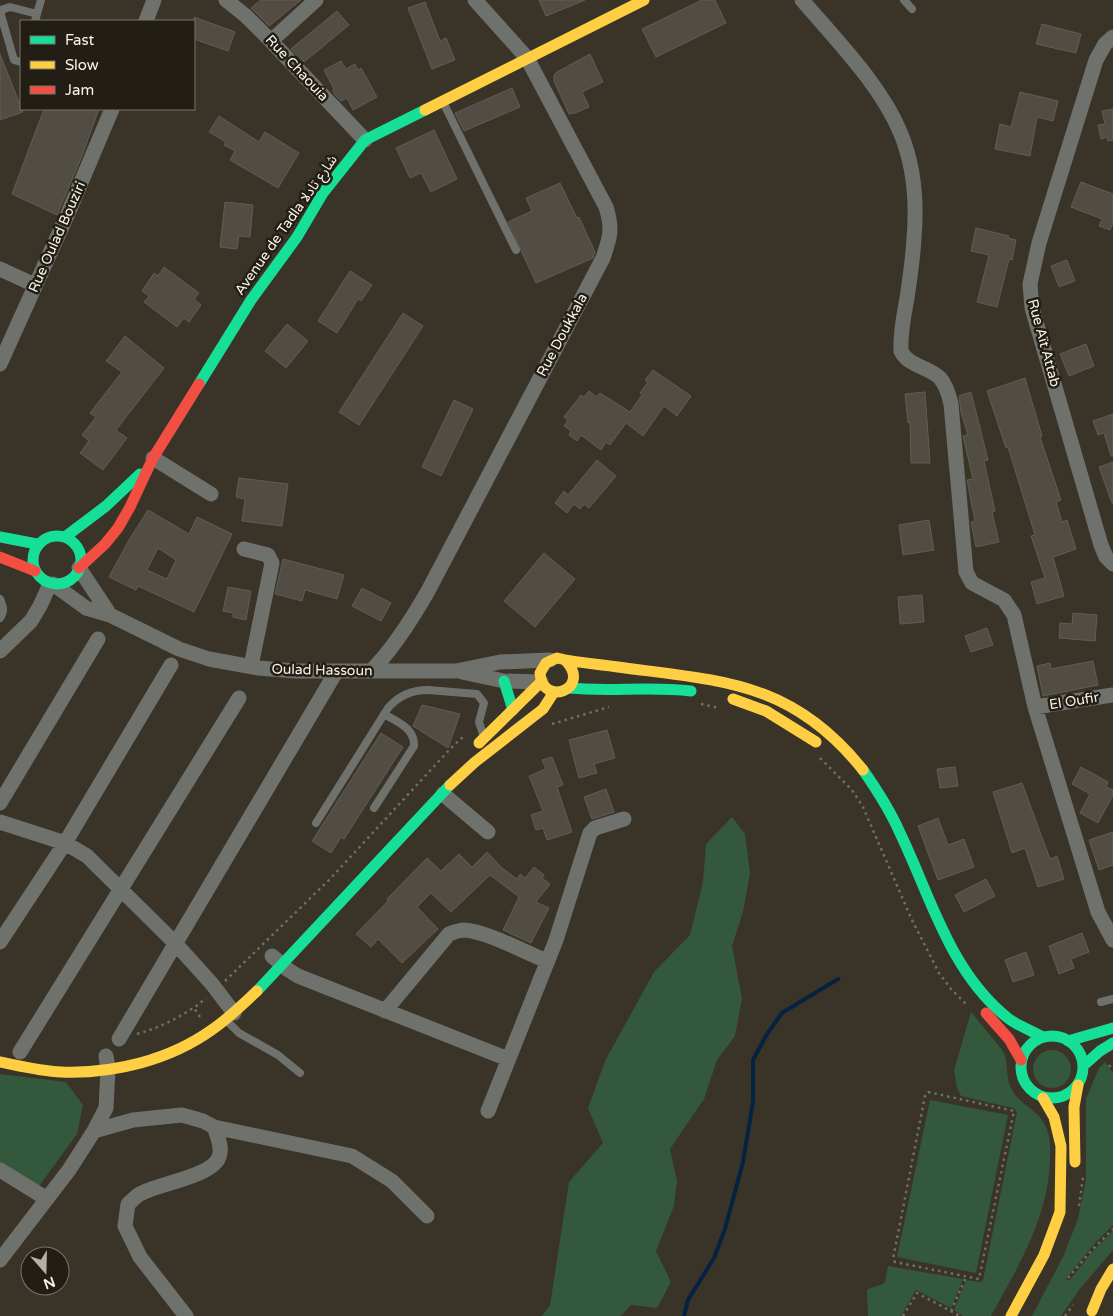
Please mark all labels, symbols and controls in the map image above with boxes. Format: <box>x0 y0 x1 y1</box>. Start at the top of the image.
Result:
legend <box>20 20 195 110</box>
text: Fast <box>65 31 95 49</box>
street label: Rue Chaouia <box>262 31 332 105</box>
text: Slow <box>65 56 99 74</box>
text: Jam <box>65 81 94 99</box>
street label: Avenue de Tadla شارع تادلا <box>231 152 343 300</box>
street label: Rue Oulad Bouziri <box>25 179 89 295</box>
street label: Rue Doukkala <box>533 291 591 379</box>
street label: Rue Aït Attab <box>1024 297 1064 389</box>
street label: Oulad Hassoun <box>271 661 373 679</box>
street label: El Oufir <box>1048 689 1101 713</box>
north arrow <box>20 1246 70 1296</box>
text: N <box>41 1273 57 1293</box>

